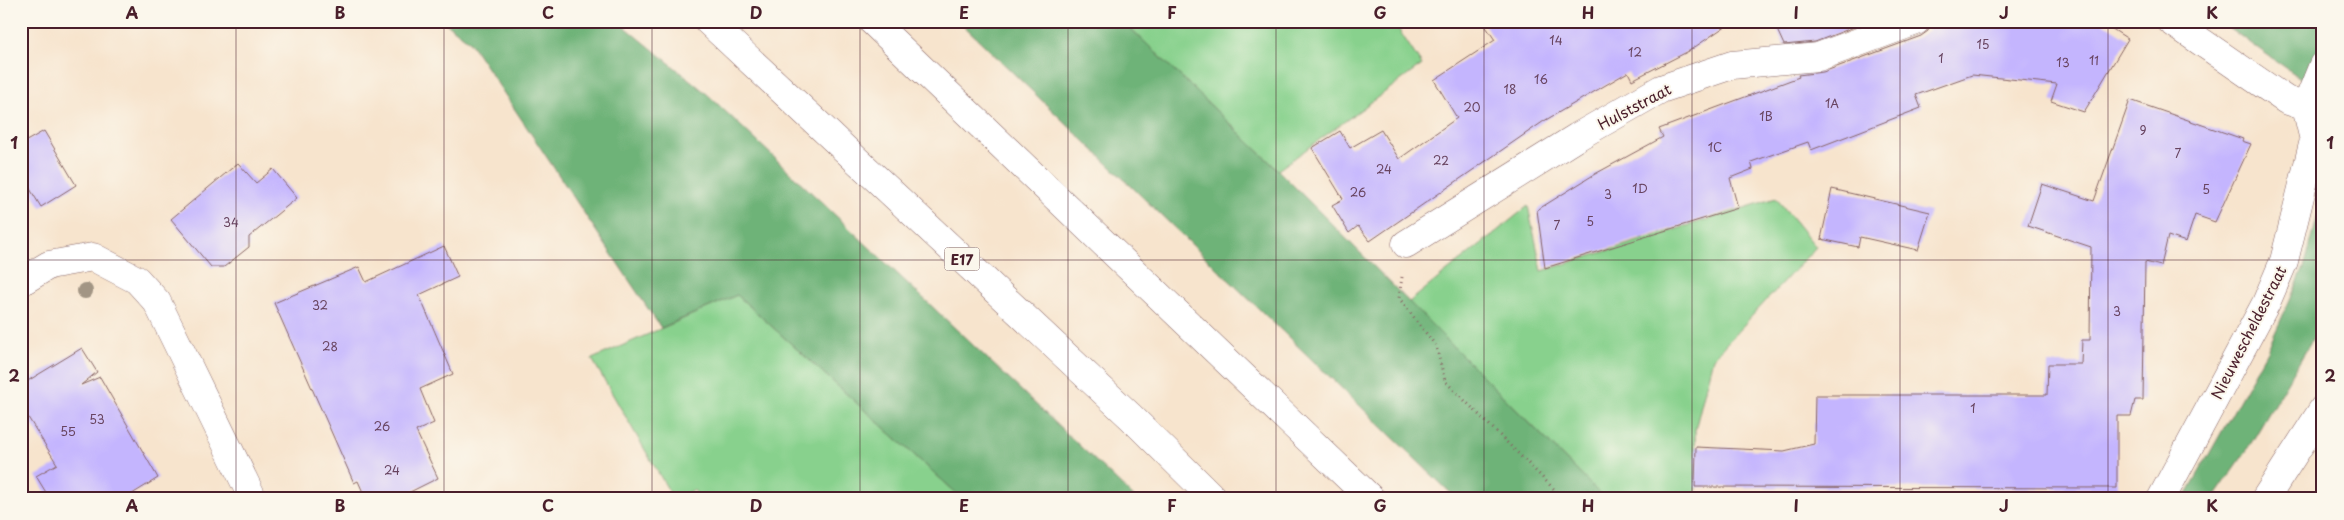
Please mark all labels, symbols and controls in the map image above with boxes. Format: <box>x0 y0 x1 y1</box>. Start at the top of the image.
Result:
text: A <box>126 0 139 24</box>
text: B <box>335 0 346 24</box>
text: C <box>542 0 554 24</box>
text: D <box>750 0 762 24</box>
text: E <box>959 0 969 24</box>
text: F <box>1167 0 1177 24</box>
text: G <box>1373 0 1387 24</box>
text: H <box>1582 0 1594 24</box>
text: I <box>1793 0 1799 24</box>
text: J <box>1999 0 2009 24</box>
text: K <box>2206 0 2218 24</box>
house number: 14 <box>1549 31 1563 49</box>
house number: 15 <box>1976 35 1990 53</box>
house number: 12 <box>1628 43 1642 61</box>
house number: 1 <box>1938 49 1944 67</box>
house number: 11 <box>2089 51 2099 69</box>
house number: 13 <box>2056 53 2070 71</box>
house number: 16 <box>1534 70 1548 88</box>
street label: Hulststraat <box>1593 77 1675 135</box>
house number: 18 <box>1504 80 1516 98</box>
house number: 1A <box>1825 94 1839 112</box>
house number: 20 <box>1463 98 1481 116</box>
house number: 1B <box>1759 107 1773 125</box>
house number: 9 <box>2139 121 2147 139</box>
text: 1 <box>10 130 18 154</box>
text: 1 <box>2326 130 2334 154</box>
house number: 1C <box>1708 138 1722 156</box>
house number: 7 <box>2175 144 2182 162</box>
house number: 22 <box>1433 151 1449 169</box>
house number: 24 <box>1376 160 1392 178</box>
house number: 1D <box>1632 179 1648 197</box>
house number: 5 <box>2202 180 2210 198</box>
house number: 26 <box>1350 183 1366 201</box>
house number: 3 <box>1604 185 1612 203</box>
house number: 5 <box>1586 212 1594 230</box>
house number: 34 <box>223 213 239 231</box>
house number: 7 <box>1554 216 1561 234</box>
road number: E17 <box>944 248 980 270</box>
street label: Nieuwescheldestraat <box>2204 261 2292 403</box>
house number: 32 <box>312 296 328 314</box>
house number: 3 <box>2113 302 2121 320</box>
house number: 28 <box>322 337 338 355</box>
text: 2 <box>8 363 20 387</box>
text: 2 <box>2324 363 2336 387</box>
house number: 1 <box>1970 399 1976 417</box>
house number: 53 <box>89 410 105 428</box>
house number: 26 <box>374 417 390 435</box>
house number: 55 <box>60 422 76 440</box>
house number: 24 <box>384 461 400 479</box>
text: A <box>126 493 139 517</box>
text: B <box>335 493 346 517</box>
text: C <box>542 493 554 517</box>
text: D <box>750 493 762 517</box>
text: E <box>959 493 969 517</box>
text: F <box>1167 493 1177 517</box>
text: G <box>1373 493 1387 517</box>
text: H <box>1582 493 1594 517</box>
text: I <box>1793 493 1799 517</box>
text: J <box>1999 493 2009 517</box>
text: K <box>2206 493 2218 517</box>

